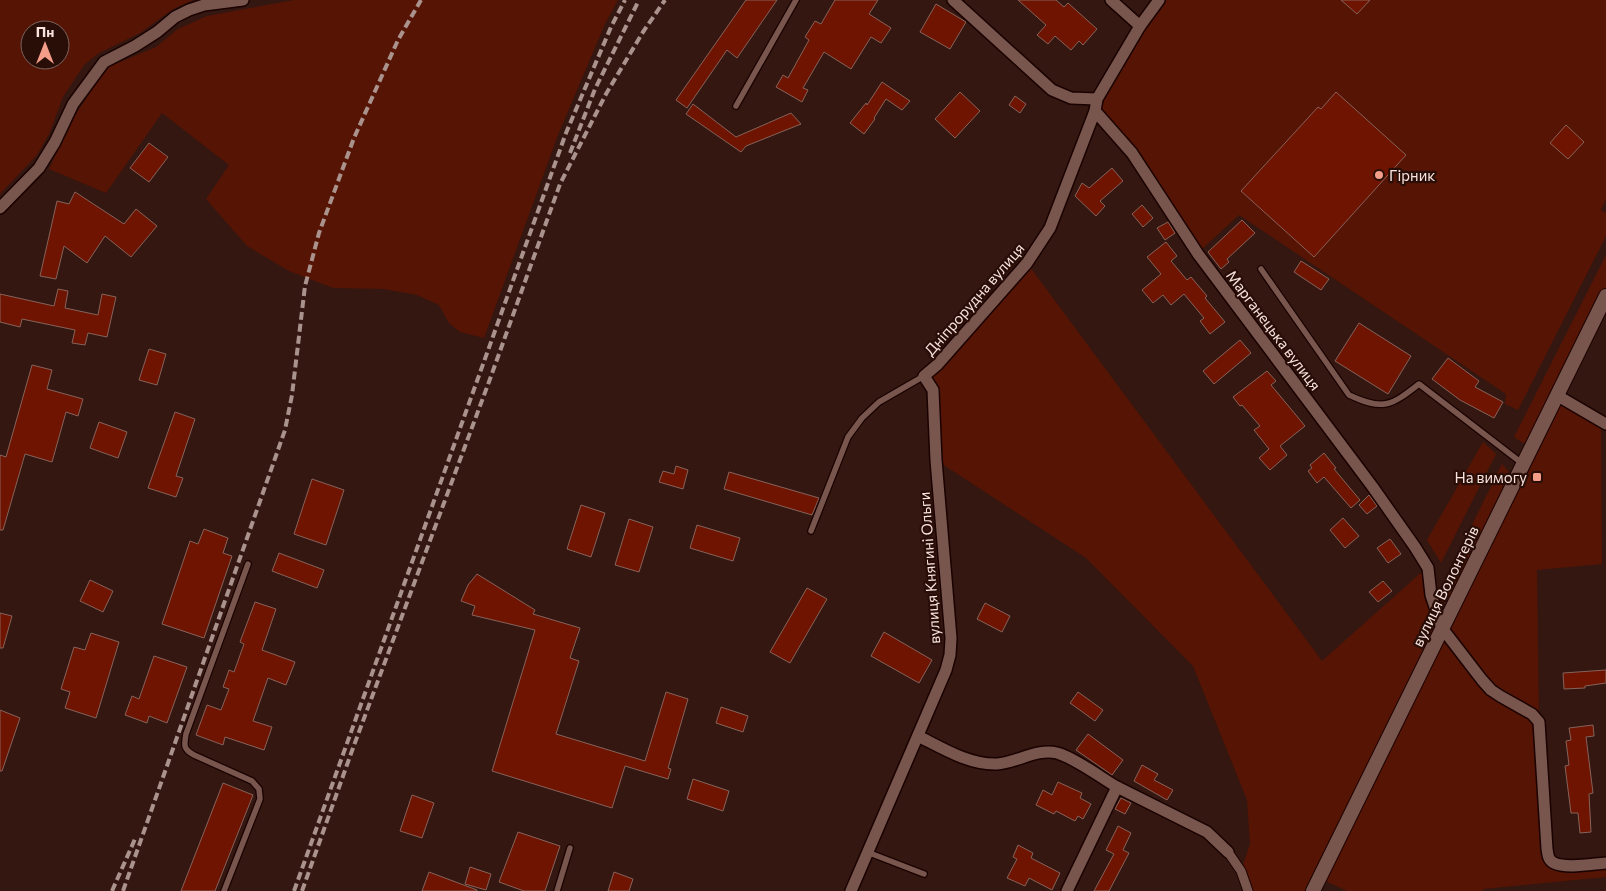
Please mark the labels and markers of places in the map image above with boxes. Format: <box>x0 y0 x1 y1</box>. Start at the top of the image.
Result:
place label: Гірник <box>1389 166 1435 184</box>
marker: Гірник <box>1373 169 1385 181</box>
place label: На вимогу <box>1455 468 1527 486</box>
marker: На вимогу <box>1531 471 1543 483</box>

